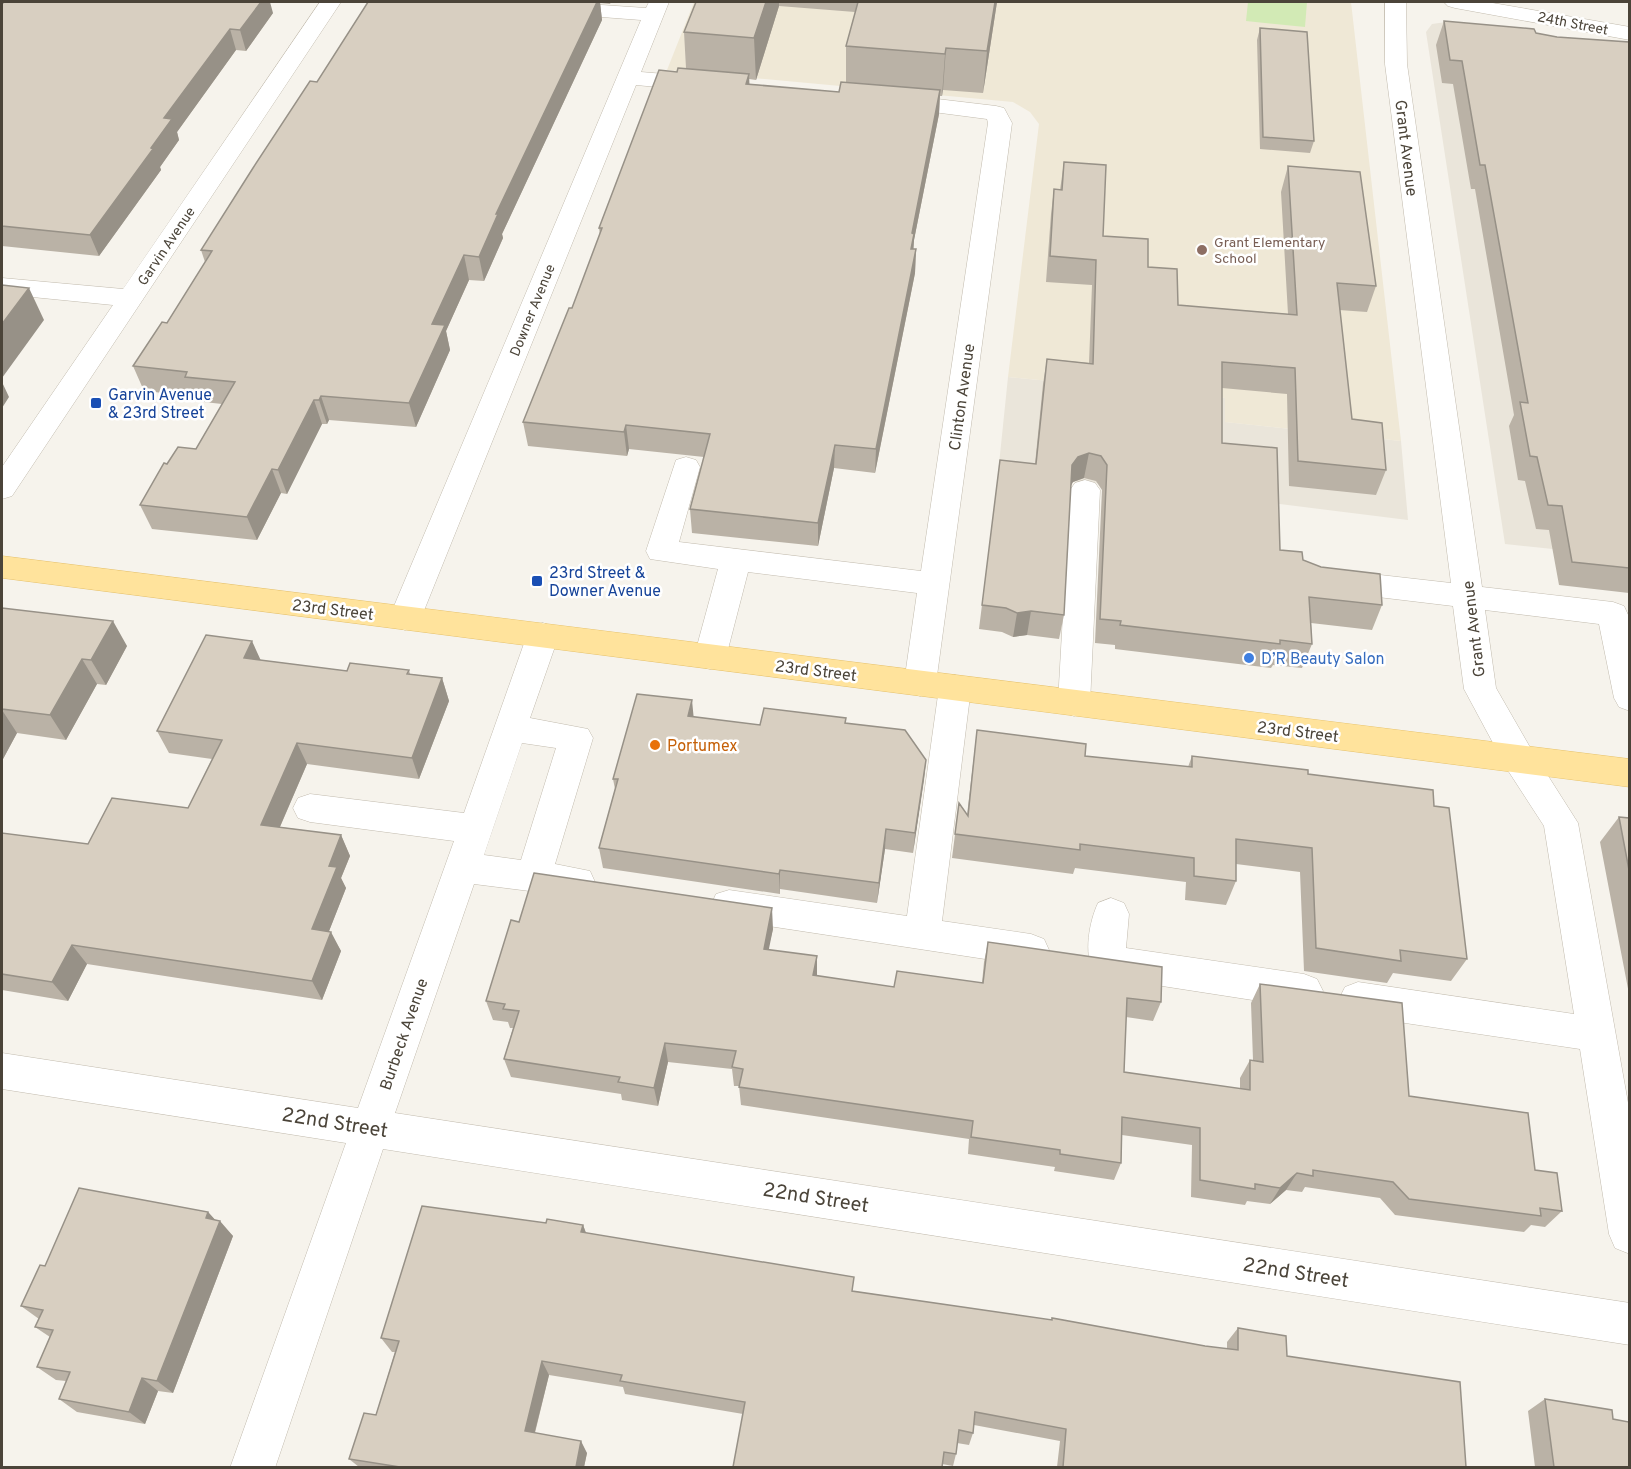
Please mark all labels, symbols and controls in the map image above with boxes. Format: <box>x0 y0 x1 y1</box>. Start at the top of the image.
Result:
street label: 24th Street <box>1536 9 1610 40</box>
street label: Grant Avenue <box>1389 99 1421 198</box>
street label: Garvin Avenue <box>135 204 200 289</box>
place label: Grant Elementary School <box>1214 235 1325 268</box>
marker: Grant Elementary School <box>1195 243 1209 257</box>
street label: Downer Avenue <box>507 262 560 359</box>
street label: Clinton Avenue <box>946 343 980 452</box>
place label: Garvin Avenue & 23rd Street <box>108 386 212 424</box>
marker: Garvin Avenue & 23rd Street <box>89 396 103 410</box>
place label: 23rd Street & Downer Avenue <box>549 564 661 602</box>
marker: 23rd Street & Downer Avenue <box>530 574 544 588</box>
street label: Grant Avenue <box>1459 579 1491 678</box>
street label: 23rd Street <box>291 596 375 626</box>
place label: D’R Beauty Salon <box>1261 650 1385 670</box>
marker: D’R Beauty Salon <box>1242 651 1256 665</box>
street label: 23rd Street <box>774 657 858 687</box>
street label: 23rd Street <box>1256 718 1340 748</box>
place label: Portumex <box>667 737 737 757</box>
marker: Portumex <box>648 738 662 752</box>
street label: Burbeck Avenue <box>376 976 433 1093</box>
street label: 22nd Street <box>280 1103 390 1145</box>
street label: 22nd Street <box>761 1178 871 1220</box>
street label: 22nd Street <box>1241 1253 1351 1295</box>

